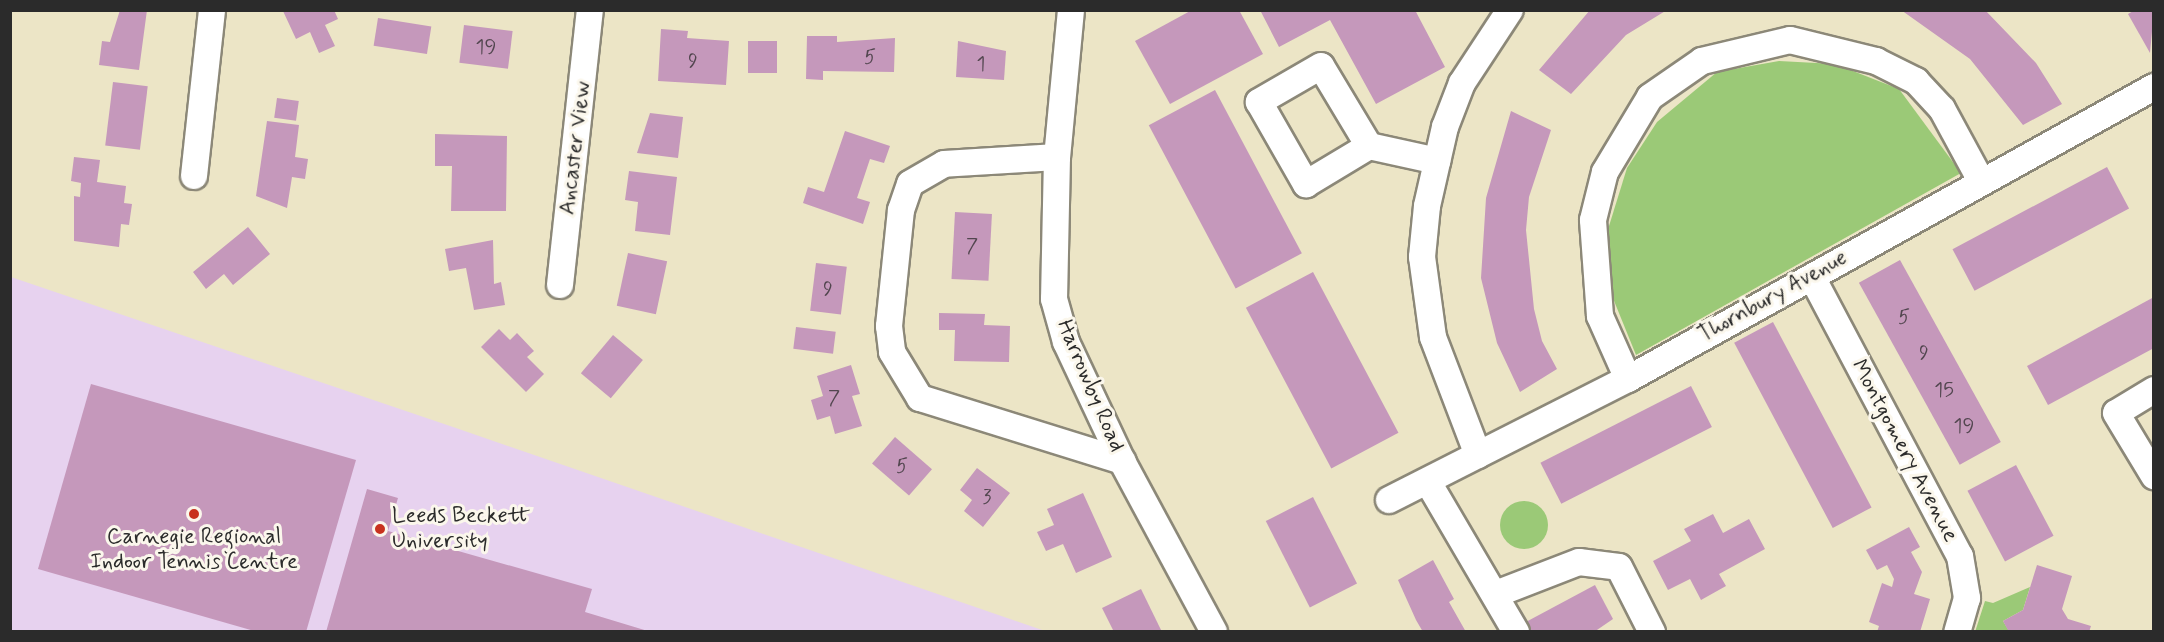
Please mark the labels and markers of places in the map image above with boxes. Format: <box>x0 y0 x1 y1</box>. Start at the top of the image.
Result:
place label: Leeds Beckett University <box>392 503 530 554</box>
marker: Carnegie Regional Indoor Tennis Centre <box>187 507 201 521</box>
marker: Leeds Beckett University <box>373 522 387 536</box>
place label: Carnegie Regional Indoor Tennis Centre <box>92 524 296 576</box>

